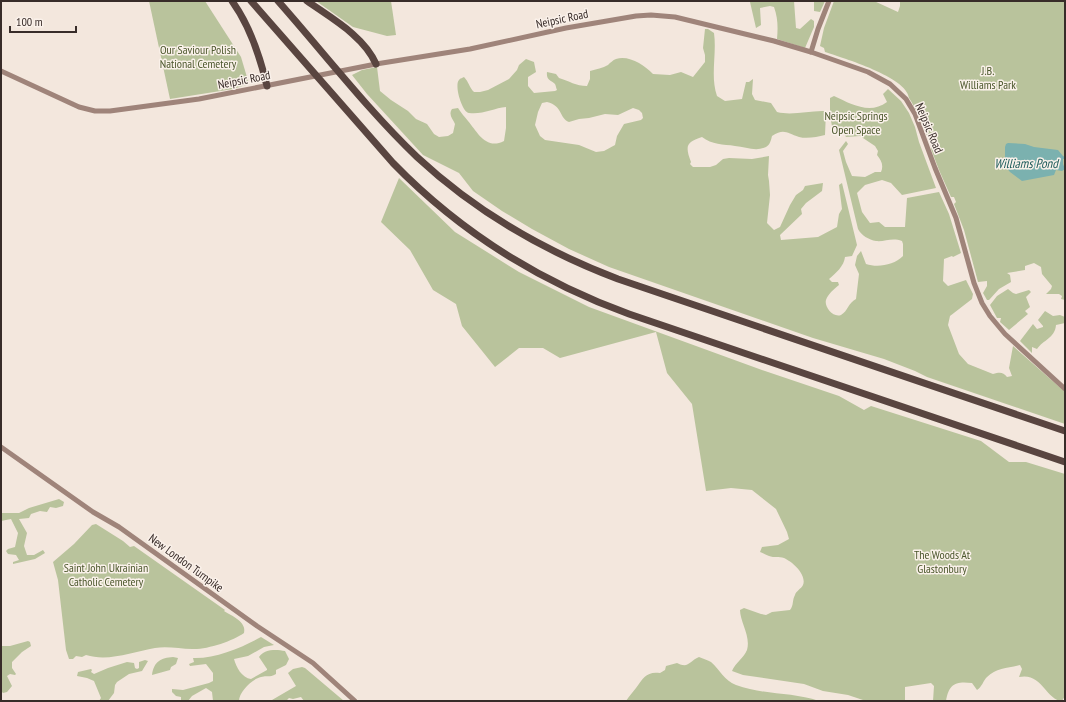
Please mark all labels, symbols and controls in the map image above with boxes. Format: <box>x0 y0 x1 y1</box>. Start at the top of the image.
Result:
street label: Neipsic Road <box>534 6 589 31</box>
scale bar <box>10 8 76 34</box>
text: 100 m <box>16 14 43 29</box>
park label: Our Saviour Polish National Cemetery <box>160 42 237 71</box>
park label: J.B. Williams Park <box>960 63 1016 92</box>
street label: Neipsic Road <box>216 67 271 92</box>
street label: Neipsic Road <box>912 100 947 155</box>
park label: Neipsic Springs Open Space <box>824 108 888 137</box>
water label: Williams Pond <box>994 155 1060 172</box>
street label: New London Turnpike <box>146 530 227 595</box>
park label: The Woods At Glastonbury <box>914 547 971 576</box>
park label: Saint John Ukrainian Catholic Cemetery <box>64 560 148 589</box>

